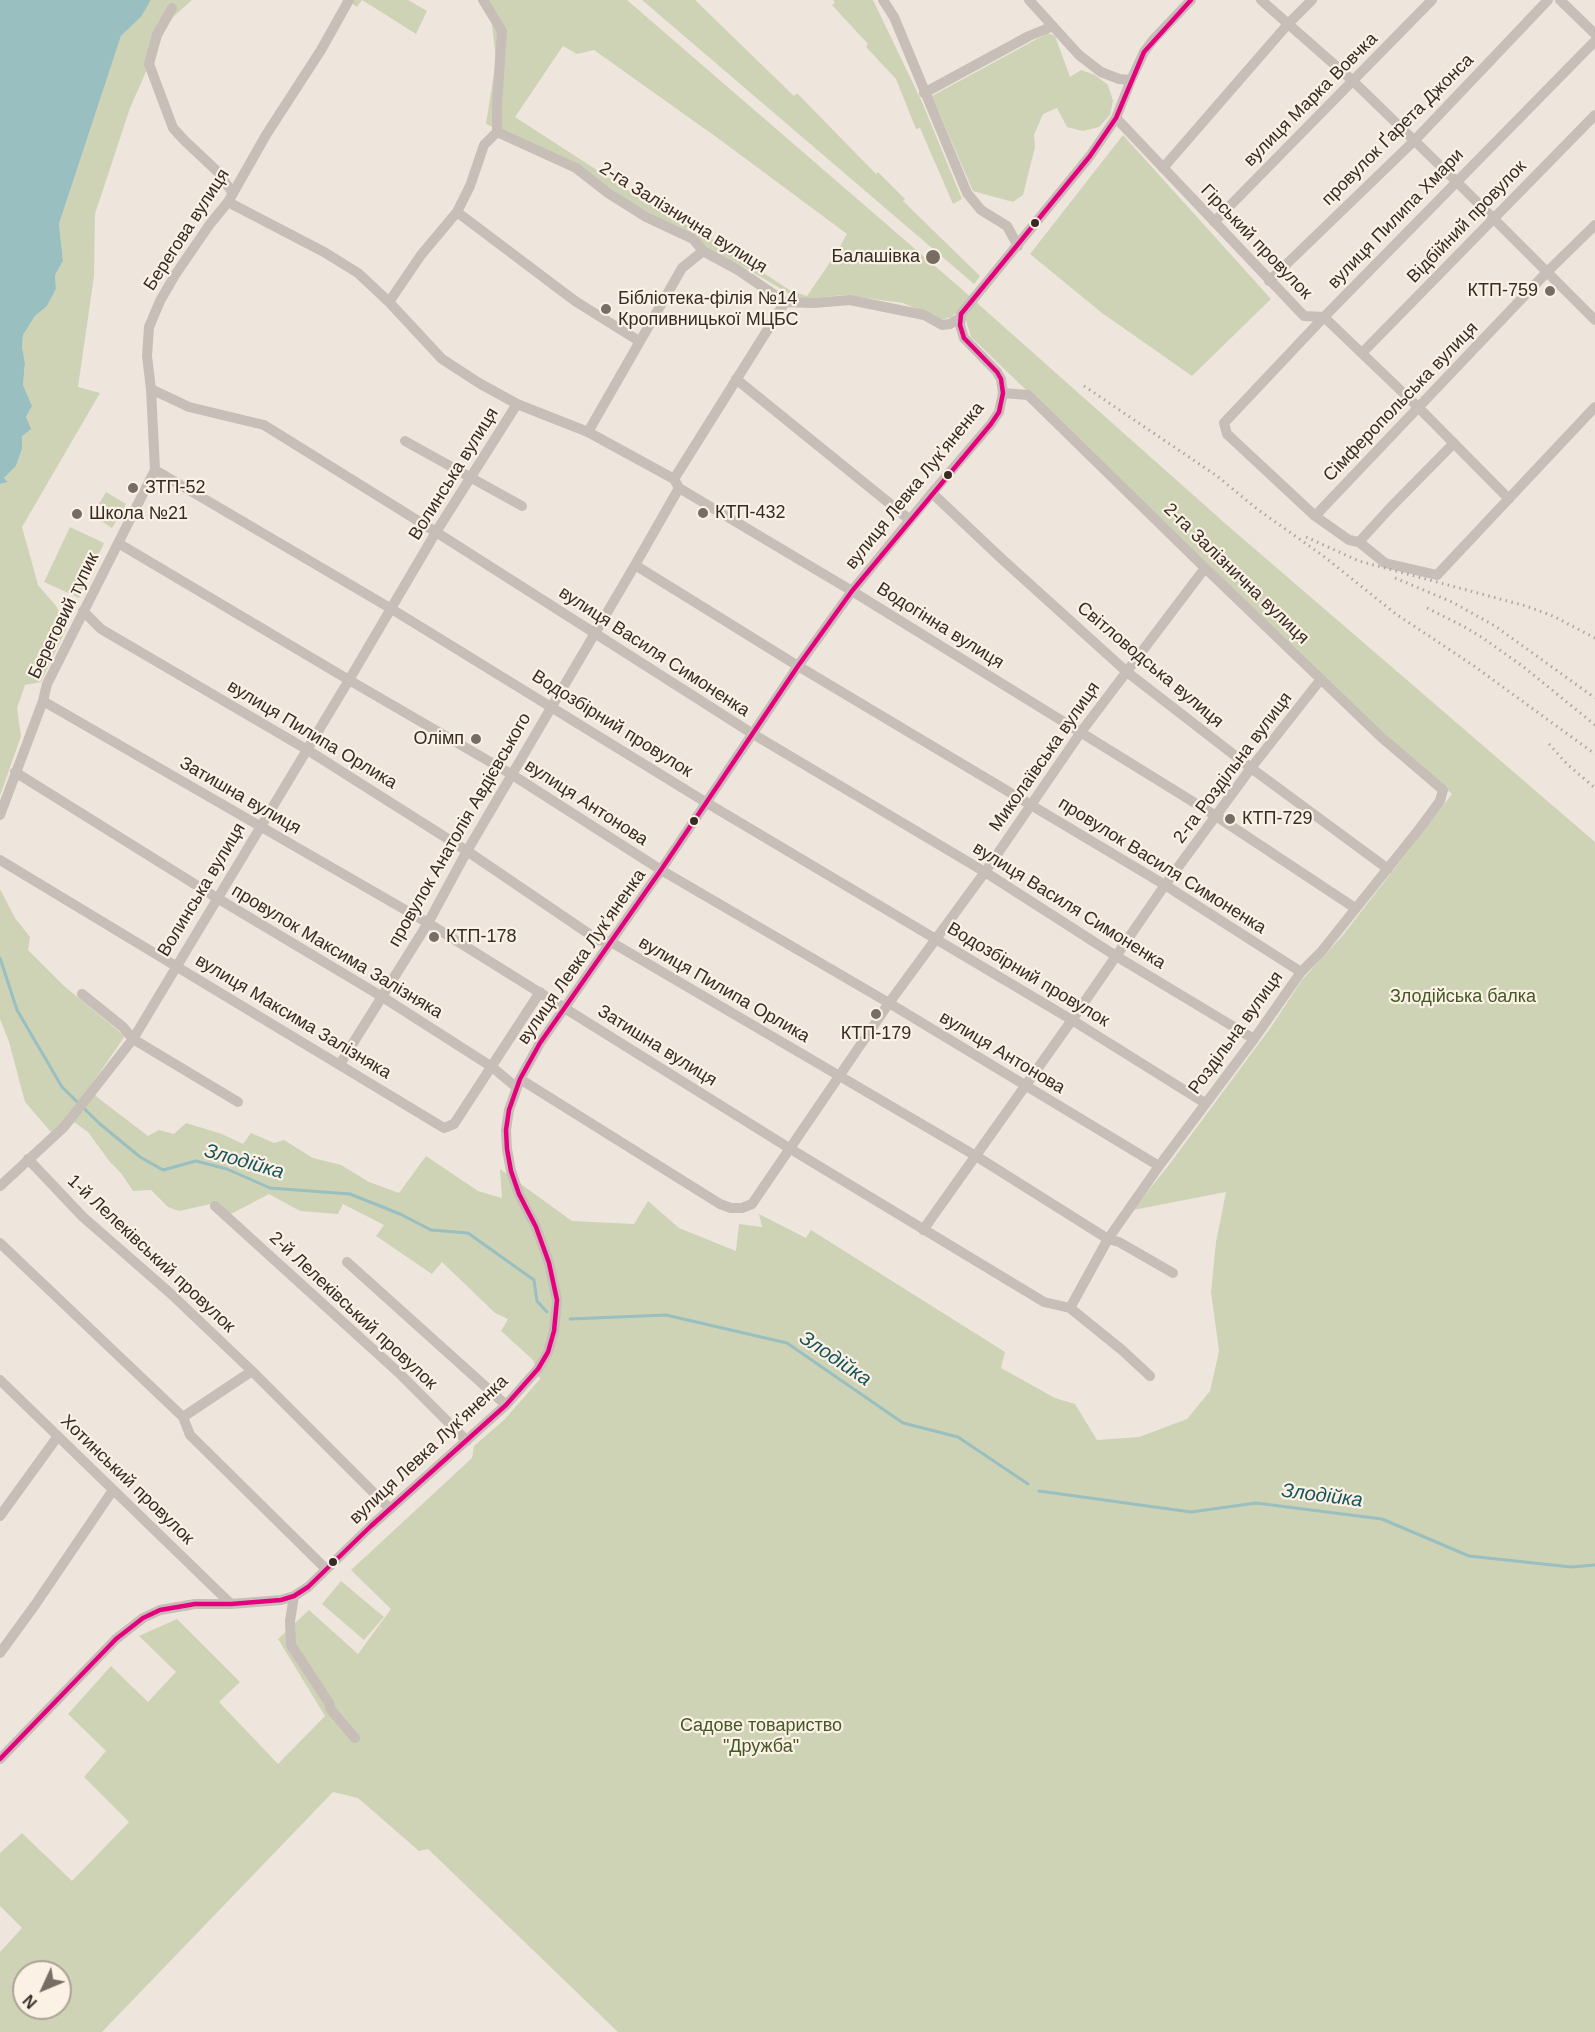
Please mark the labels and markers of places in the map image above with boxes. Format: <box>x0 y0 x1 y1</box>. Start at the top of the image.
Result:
unlabelled marker <box>1029 217 1041 229</box>
place label: Балашівка <box>831 246 920 268</box>
marker: Балашівка <box>924 248 942 266</box>
place label: КТП-759 <box>1468 280 1538 302</box>
marker: КТП-759 <box>1543 284 1557 298</box>
place label: Бібліотека-філія №14 Кропивницької МЦБС <box>618 288 799 330</box>
marker: Бібліотека-філія №14 Кропивницької МЦБС <box>599 302 613 316</box>
unlabelled marker <box>942 469 954 481</box>
place label: ЗТП-52 <box>145 477 205 499</box>
marker: ЗТП-52 <box>126 481 140 495</box>
place label: КТП-432 <box>715 502 785 524</box>
place label: Школа №21 <box>89 503 188 525</box>
marker: КТП-432 <box>696 506 710 520</box>
marker: Школа №21 <box>70 507 84 521</box>
place label: Олімп <box>414 728 464 750</box>
marker: Олімп <box>469 732 483 746</box>
place label: КТП-729 <box>1242 808 1312 830</box>
marker: КТП-729 <box>1223 812 1237 826</box>
unlabelled marker <box>688 815 700 827</box>
place label: КТП-178 <box>446 926 516 948</box>
marker: КТП-178 <box>427 930 441 944</box>
marker: КТП-179 <box>869 1007 883 1021</box>
place label: КТП-179 <box>841 1023 911 1045</box>
unlabelled marker <box>327 1556 339 1568</box>

